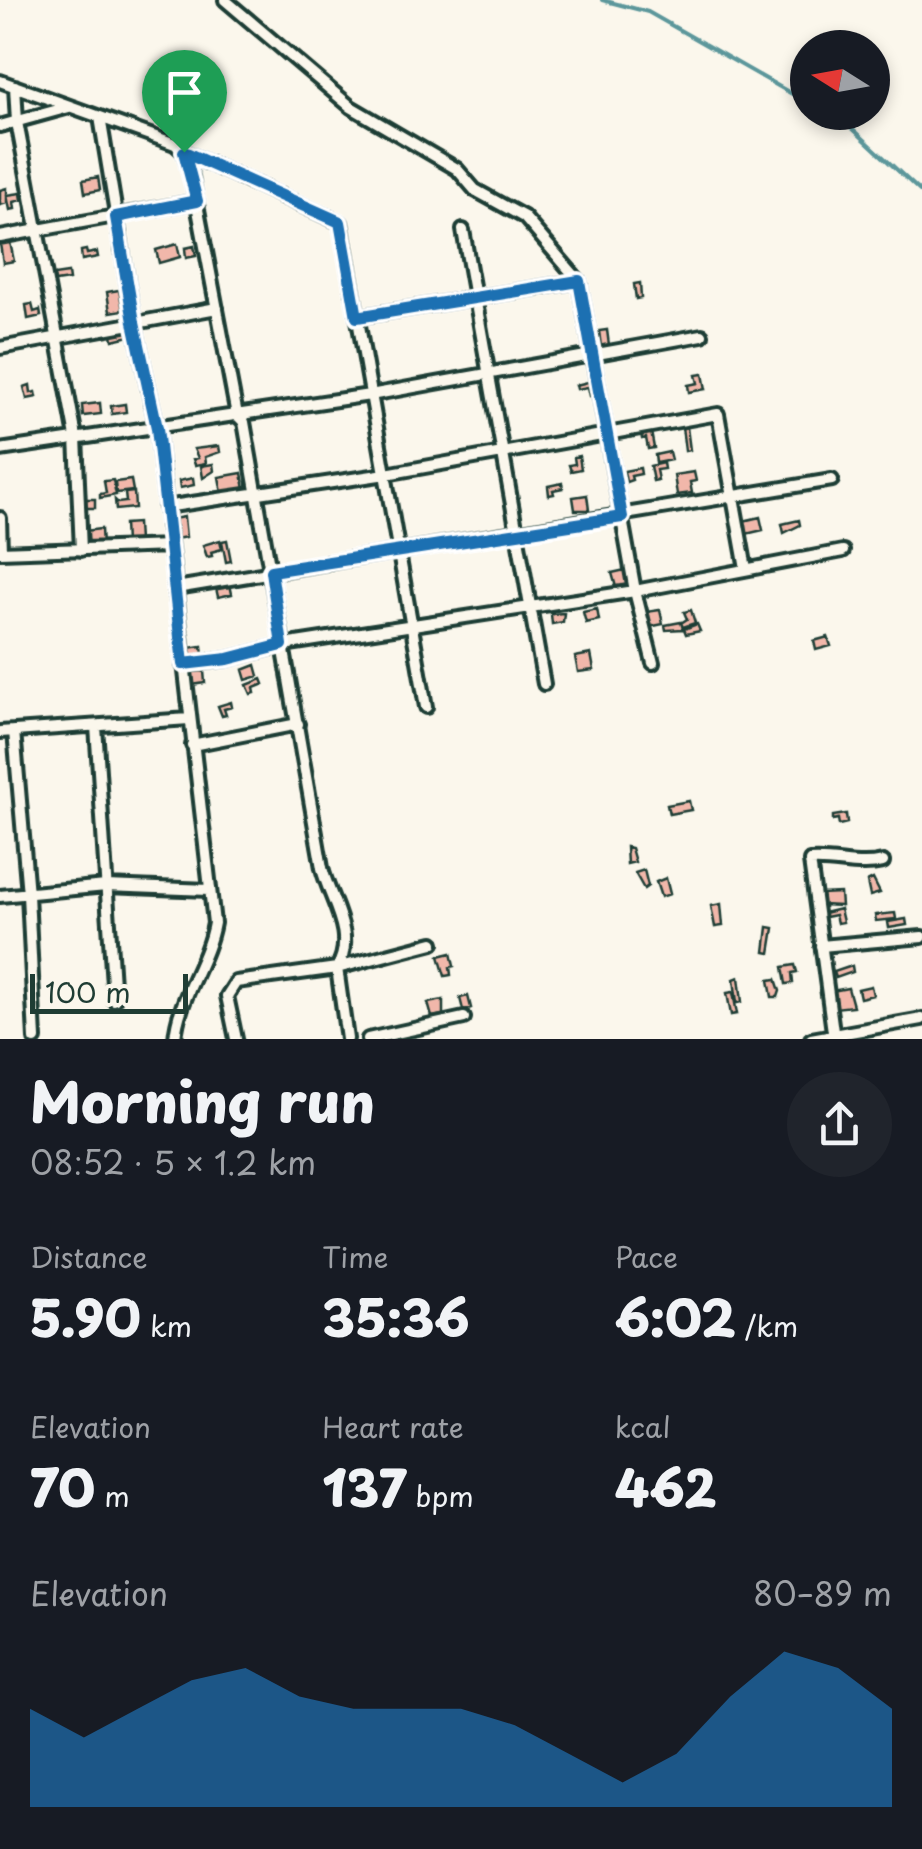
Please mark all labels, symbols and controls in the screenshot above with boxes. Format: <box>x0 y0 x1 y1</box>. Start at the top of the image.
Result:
north arrow <box>790 30 890 130</box>
map controls <box>790 30 890 130</box>
pin <box>142 50 227 153</box>
icon: arrive <box>157 65 212 120</box>
scale bar <box>30 969 188 1014</box>
text: 100 m <box>45 970 131 1013</box>
text: Morning run <box>30 1059 375 1142</box>
button: share <box>787 1072 892 1177</box>
text: 08:52 · 5 × 1.2 km <box>30 1138 316 1186</box>
text: Distance <box>30 1235 148 1278</box>
text: Time <box>322 1235 389 1278</box>
text: Pace <box>615 1235 678 1278</box>
text: 5.90 <box>30 1278 141 1354</box>
text: 35:36 <box>322 1278 470 1354</box>
text: 6:02 <box>615 1278 736 1354</box>
text: km <box>141 1304 192 1347</box>
text: /km <box>736 1304 798 1347</box>
text: Elevation <box>30 1405 151 1448</box>
text: Heart rate <box>322 1405 464 1448</box>
text: kcal <box>615 1405 671 1448</box>
text: 70 <box>30 1448 95 1524</box>
text: 137 <box>322 1448 407 1524</box>
text: 462 <box>615 1448 717 1524</box>
text: m <box>95 1474 130 1517</box>
text: bpm <box>407 1474 474 1517</box>
text: Elevation <box>30 1569 168 1617</box>
text: 80–89 m <box>753 1569 892 1617</box>

